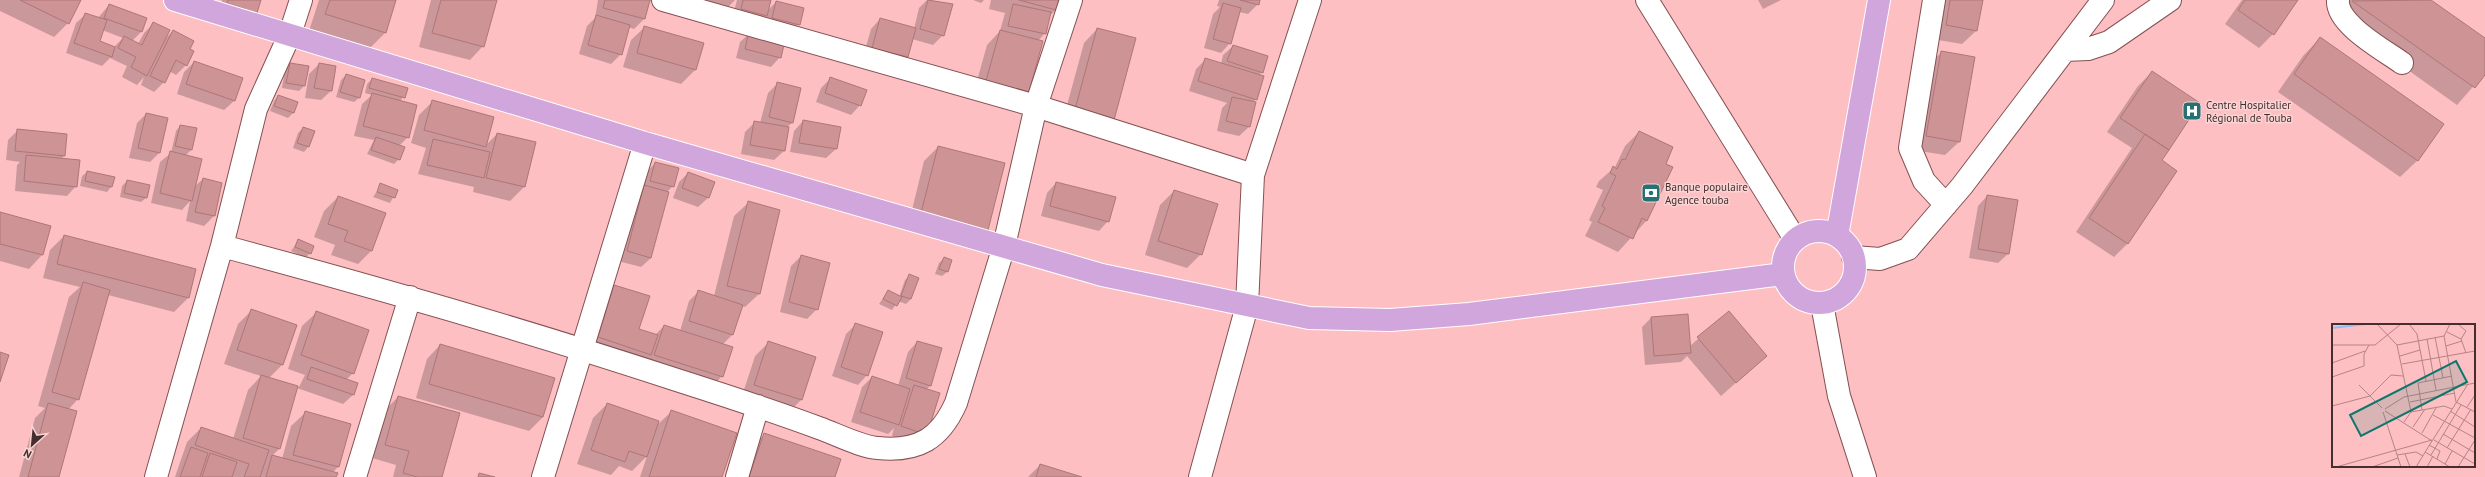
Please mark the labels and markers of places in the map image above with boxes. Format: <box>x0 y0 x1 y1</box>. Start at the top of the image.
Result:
place label: Centre Hospitalier Régional de Touba <box>2206 98 2292 125</box>
hospital icon: Centre Hospitalier Régional de Touba <box>2181 100 2203 122</box>
place label: Banque populaire Agence touba <box>1665 180 1748 207</box>
bank icon: Banque populaire Agence touba <box>1640 182 1662 204</box>

